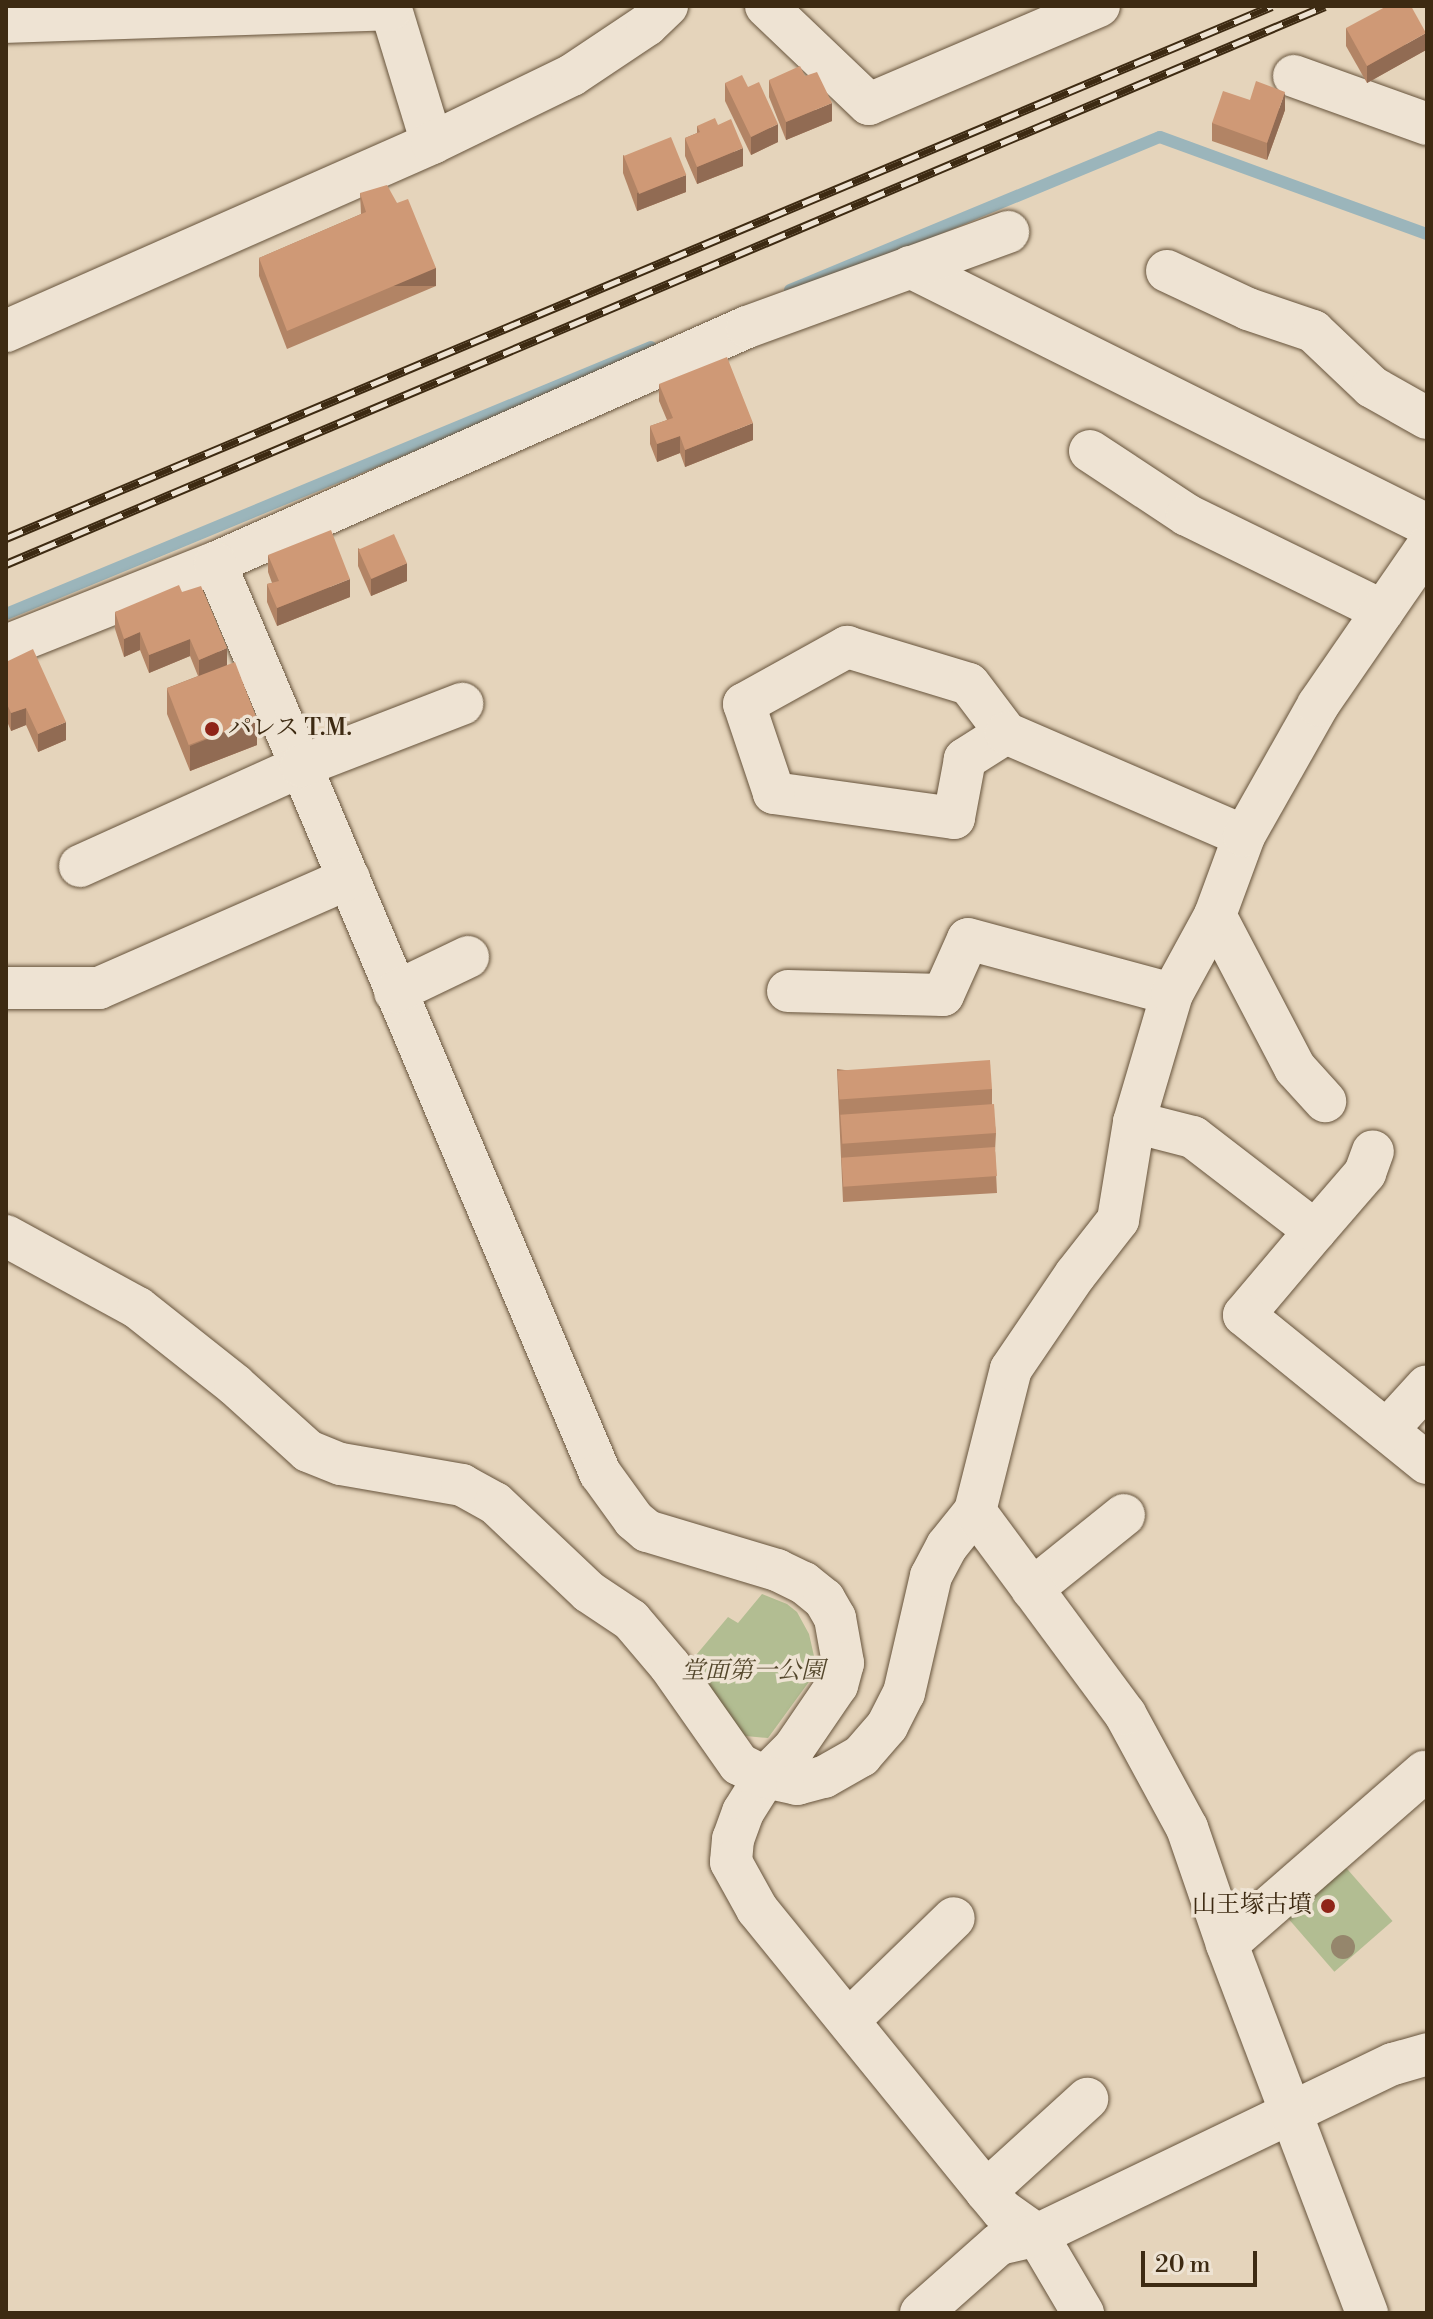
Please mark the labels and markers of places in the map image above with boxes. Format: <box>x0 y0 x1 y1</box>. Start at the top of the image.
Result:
place label: パレス T.M. <box>228 715 353 743</box>
marker: パレス T.M. <box>203 720 221 738</box>
place label: 山王塚古墳 <box>1192 1892 1312 1920</box>
marker: 山王塚古墳 <box>1319 1897 1337 1915</box>

